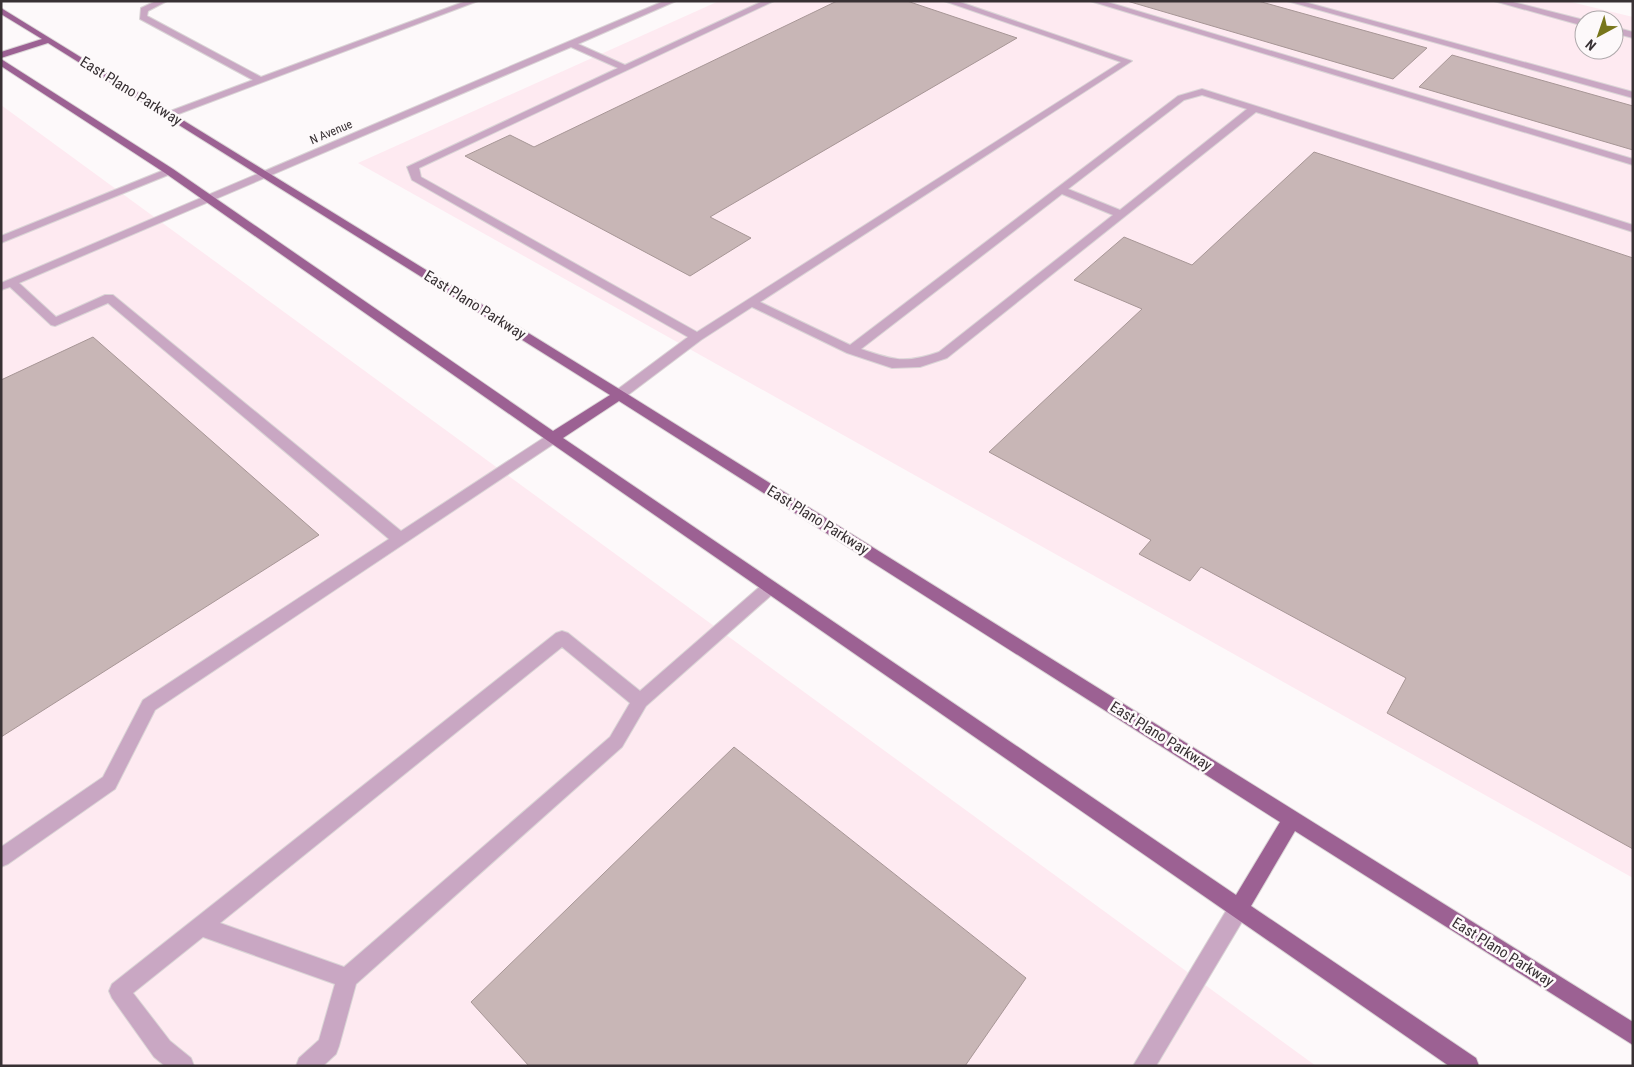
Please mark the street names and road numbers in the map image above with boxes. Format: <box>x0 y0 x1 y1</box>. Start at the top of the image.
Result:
street label: East Plano Parkway <box>77 53 185 129</box>
street label: N Avenue <box>308 117 355 147</box>
street label: East Plano Parkway <box>421 267 529 343</box>
street label: East Plano Parkway <box>764 482 872 558</box>
street label: East Plano Parkway <box>1107 698 1215 774</box>
street label: East Plano Parkway <box>1449 914 1557 990</box>

